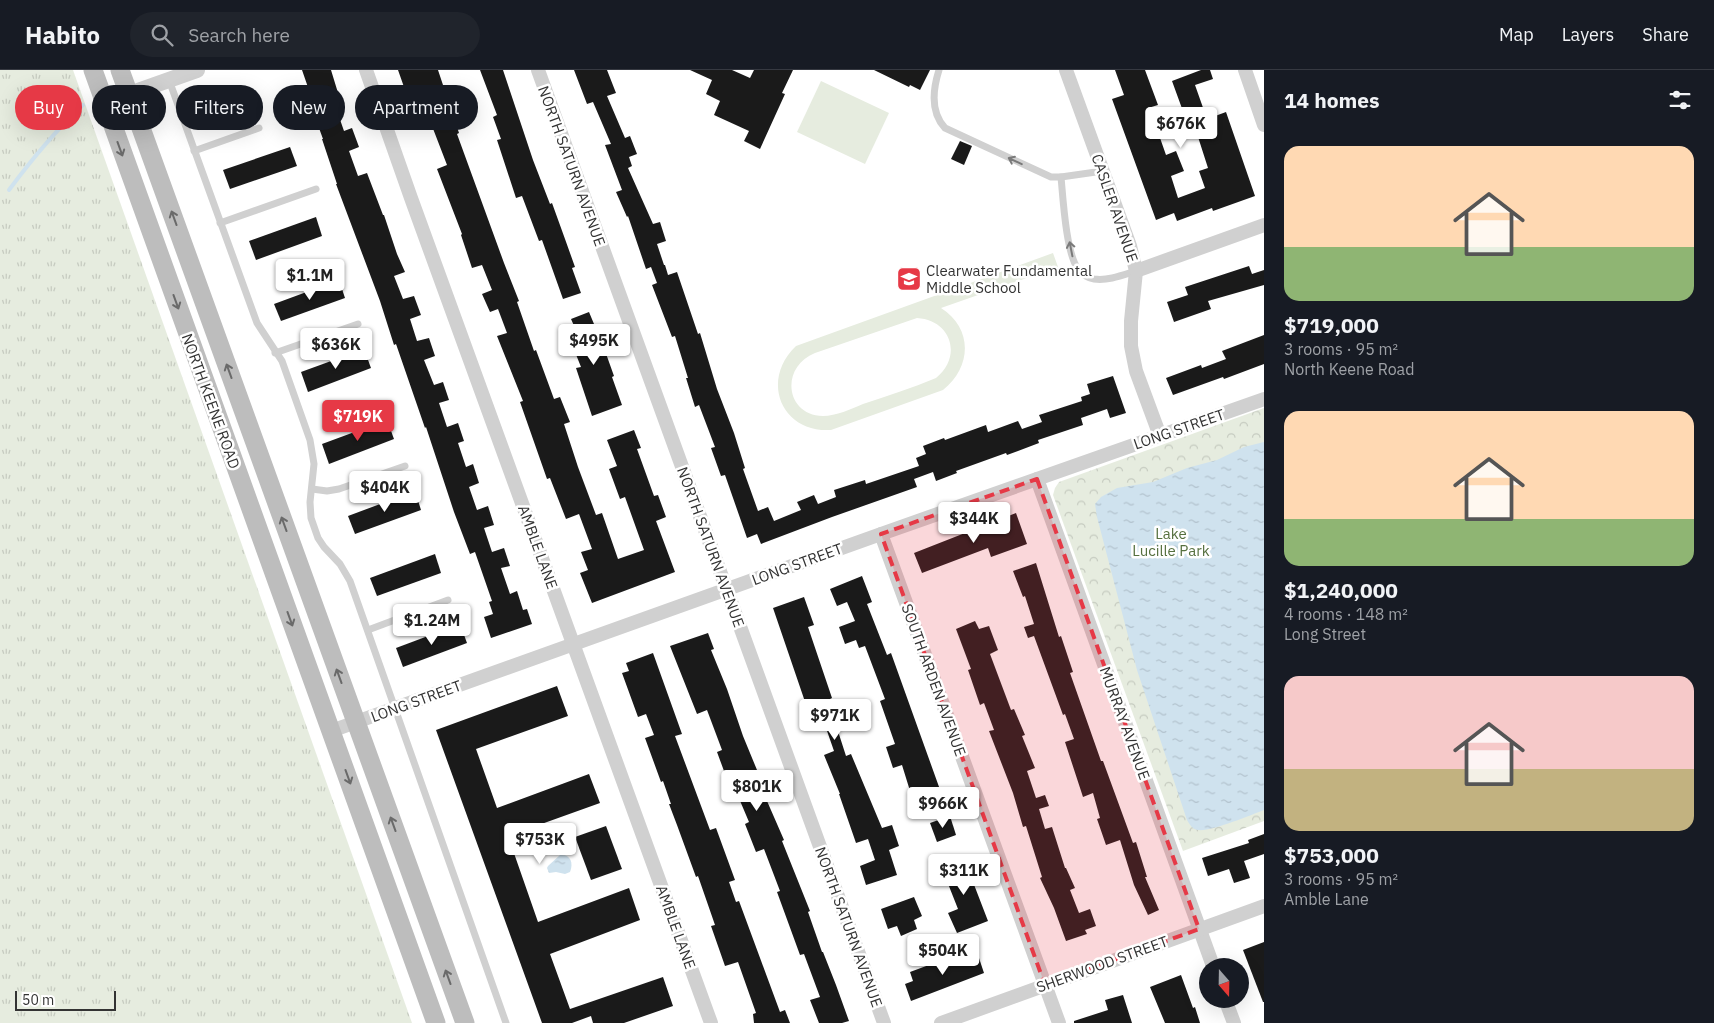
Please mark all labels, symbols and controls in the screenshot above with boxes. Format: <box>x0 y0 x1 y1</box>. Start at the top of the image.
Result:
search box <box>130 12 480 57</box>
text: Habito <box>25 19 100 51</box>
icon: search <box>148 21 176 49</box>
text: Search here <box>188 23 290 47</box>
text: Map <box>1499 23 1534 46</box>
text: Layers <box>1562 23 1614 46</box>
text: Share <box>1642 23 1689 46</box>
street label: NORTH SATURN AVENUE <box>534 83 610 249</box>
chip: Buy <box>15 85 82 130</box>
chip: Rent <box>92 85 166 130</box>
chip: Filters <box>176 85 263 130</box>
chip: New <box>273 85 345 130</box>
chip: Apartment <box>355 85 478 130</box>
text: 14 homes <box>1284 86 1380 114</box>
icon: filters <box>1666 86 1694 114</box>
pin: $676K <box>1146 106 1216 149</box>
text: $676K <box>1156 113 1206 133</box>
one-way arrow <box>116 141 125 156</box>
street label: CASLER AVENUE <box>1088 151 1142 265</box>
one-way arrow <box>1008 155 1023 165</box>
icon: home <box>1444 179 1534 269</box>
one-way arrow <box>169 211 178 226</box>
one-way arrow <box>1066 241 1075 257</box>
pin: $1.1M <box>275 258 345 301</box>
place label: Clearwater Fundamental Middle School <box>926 261 1092 297</box>
text: $1.1M <box>287 265 333 285</box>
school or university icon: Clearwater Fundamental Middle School <box>896 266 922 292</box>
one-way arrow <box>172 294 181 309</box>
text: $719,000 <box>1284 311 1379 339</box>
pin: $495K <box>559 324 629 366</box>
pin: $636K <box>301 328 371 370</box>
text: $495K <box>569 330 619 350</box>
street label: NORTH KEENE ROAD <box>178 331 244 471</box>
text: $636K <box>311 334 361 354</box>
text: 3 rooms · 95 m² <box>1284 339 1398 359</box>
text: North Keene Road <box>1284 359 1414 379</box>
one-way arrow <box>224 364 233 379</box>
pin: $719K <box>323 400 393 442</box>
street label: LONG STREET <box>1131 404 1227 453</box>
text: $719K <box>333 406 383 426</box>
icon: home <box>1444 444 1534 534</box>
street label: NORTH SATURN AVENUE <box>673 464 749 630</box>
pin: $404K <box>350 470 420 513</box>
text: $404K <box>360 477 410 497</box>
street label: AMBLE LANE <box>514 502 562 592</box>
pin: $344K <box>939 502 1009 544</box>
text: $344K <box>949 508 999 528</box>
one-way arrow <box>279 516 288 532</box>
park label: Lake Lucille Park <box>1132 524 1210 560</box>
street label: LONG STREET <box>749 539 845 589</box>
text: $1,240,000 <box>1284 576 1398 604</box>
street label: SOUTH ARDEN AVENUE <box>898 601 970 759</box>
pin: $1.24M <box>391 604 473 646</box>
text: 4 rooms · 148 m² <box>1284 604 1408 624</box>
text: $1.24M <box>404 610 460 630</box>
one-way arrow <box>286 611 295 626</box>
text: Long Street <box>1284 624 1366 644</box>
street label: MURRAY AVENUE <box>1096 664 1154 782</box>
one-way arrow <box>334 669 343 685</box>
street label: LONG STREET <box>368 676 464 726</box>
pin: $971K <box>800 698 870 741</box>
text: $971K <box>810 705 860 725</box>
icon: home <box>1444 709 1534 799</box>
one-way arrow <box>344 769 353 784</box>
pin: $801K <box>722 770 792 812</box>
text: $801K <box>732 776 782 796</box>
pin: $966K <box>908 786 978 829</box>
text: $966K <box>918 793 968 813</box>
one-way arrow <box>388 817 397 833</box>
pin: $753K <box>505 822 575 865</box>
text: $753K <box>515 829 565 849</box>
text: $753,000 <box>1284 841 1379 869</box>
street label: NORTH SATURN AVENUE <box>811 844 887 1010</box>
pin: $311K <box>929 854 999 896</box>
text: $311K <box>939 860 989 880</box>
text: 3 rooms · 95 m² <box>1284 869 1398 889</box>
street label: AMBLE LANE <box>652 882 700 972</box>
text: Amble Lane <box>1284 889 1369 909</box>
street label: SHERWOOD STREET <box>1034 931 1171 997</box>
pin: $504K <box>908 934 978 976</box>
text: $504K <box>918 940 968 960</box>
north arrow <box>1199 958 1249 1008</box>
map controls <box>1199 958 1249 1008</box>
one-way arrow <box>443 970 452 985</box>
scale bar <box>15 988 116 1011</box>
text: 50 m <box>22 991 54 1009</box>

